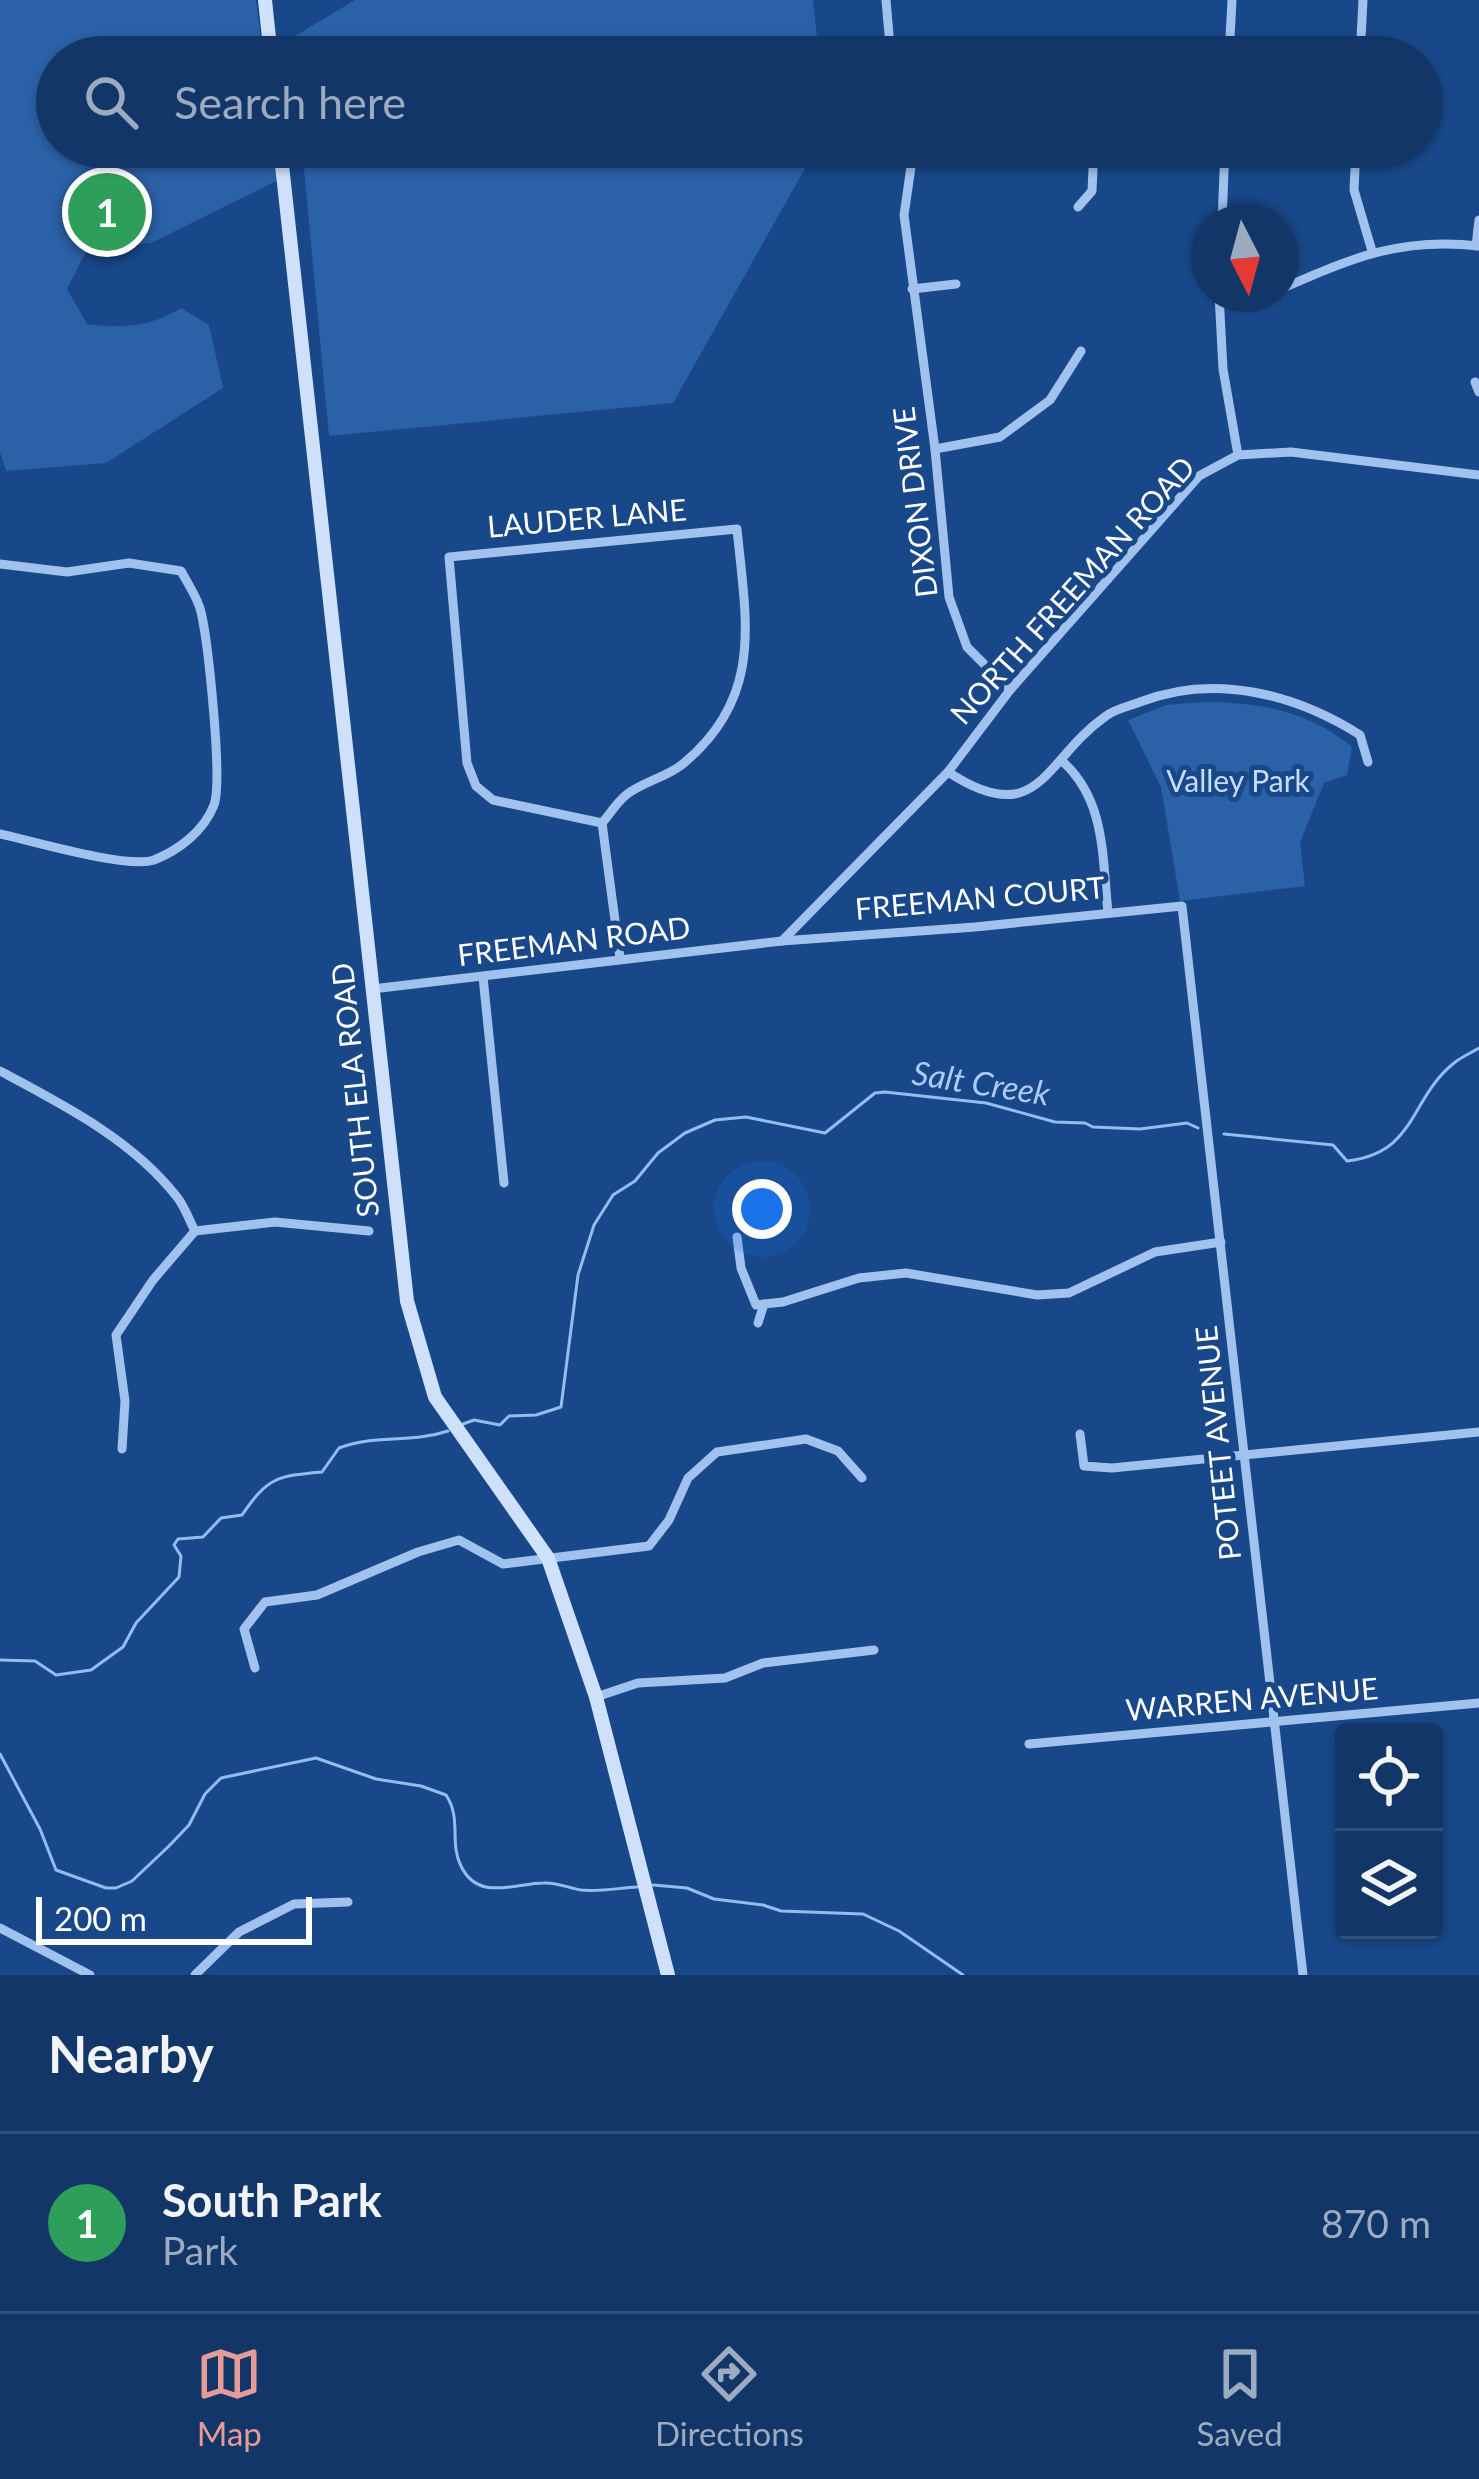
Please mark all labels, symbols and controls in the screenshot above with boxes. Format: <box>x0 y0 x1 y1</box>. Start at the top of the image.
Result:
search box <box>36 36 1443 168</box>
icon: search <box>78 69 144 135</box>
text: Search here <box>174 75 406 129</box>
pin: 1 <box>68 167 146 257</box>
north arrow <box>1191 204 1299 312</box>
street label: DIXON DRIVE <box>884 405 944 600</box>
street label: NORTH FREEMAN ROAD <box>942 448 1201 731</box>
street label: LAUDER LANE <box>486 490 688 544</box>
park label: Valley Park <box>1166 762 1311 798</box>
street label: FREEMAN COURT <box>853 868 1107 926</box>
street label: FREEMAN ROAD <box>455 908 692 972</box>
street label: SOUTH ELA ROAD <box>323 961 385 1219</box>
water label: Salt Creek <box>910 1051 1053 1113</box>
your location <box>732 1179 792 1239</box>
street label: POTEET AVENUE <box>1187 1324 1247 1562</box>
street label: WARREN AVENUE <box>1124 1669 1380 1727</box>
map controls <box>1335 1723 1443 1939</box>
button: locate <box>1335 1723 1443 1831</box>
button: layers <box>1335 1831 1443 1939</box>
scale bar <box>36 1891 312 1944</box>
text: 200 m <box>54 1898 147 1938</box>
text: Nearby <box>48 2023 214 2084</box>
text: South Park <box>162 2173 382 2227</box>
text: 1 <box>76 2200 98 2246</box>
text: 870 m <box>1321 2200 1431 2246</box>
text: Park <box>162 2227 238 2273</box>
tab: Map <box>196 2341 262 2453</box>
tab: Directions <box>655 2341 804 2453</box>
tab: Saved <box>1196 2341 1283 2453</box>

